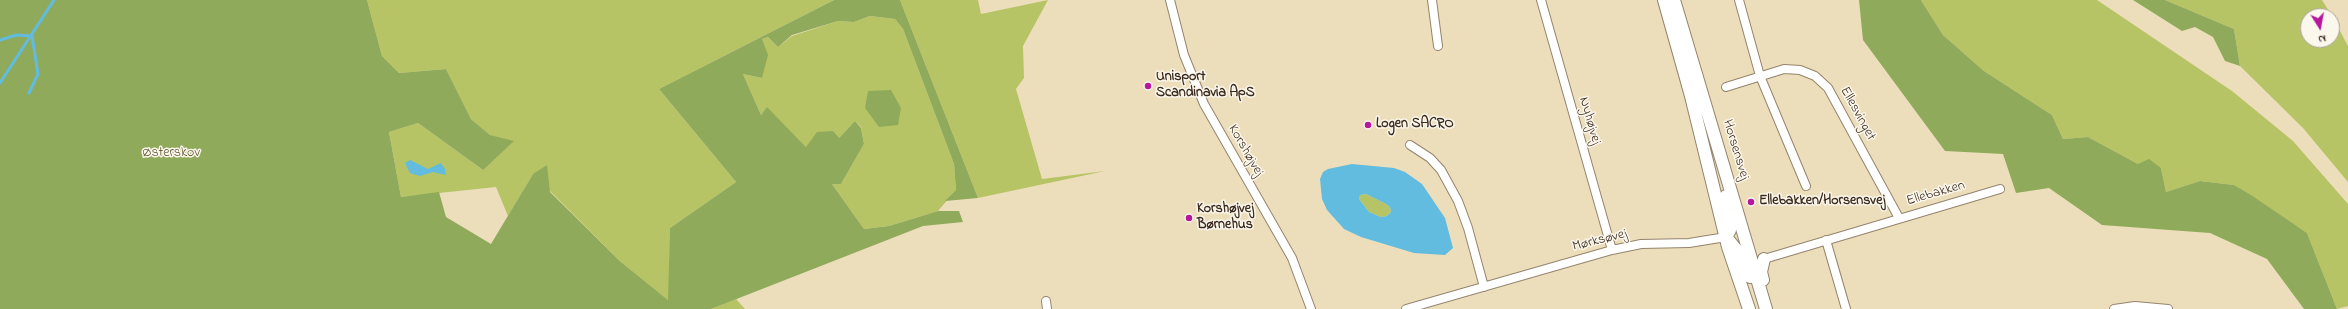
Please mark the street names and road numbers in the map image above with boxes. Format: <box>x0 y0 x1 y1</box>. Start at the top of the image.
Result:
street label: Ellesvinget <box>1835 84 1879 144</box>
street label: Nyhøjvej <box>1574 95 1604 147</box>
street label: Horsensvej <box>1718 118 1752 182</box>
street label: Korshøjvej <box>1224 122 1266 180</box>
street label: Ellebakken <box>1905 178 1967 210</box>
street label: Mørksøvej <box>1571 226 1629 256</box>

